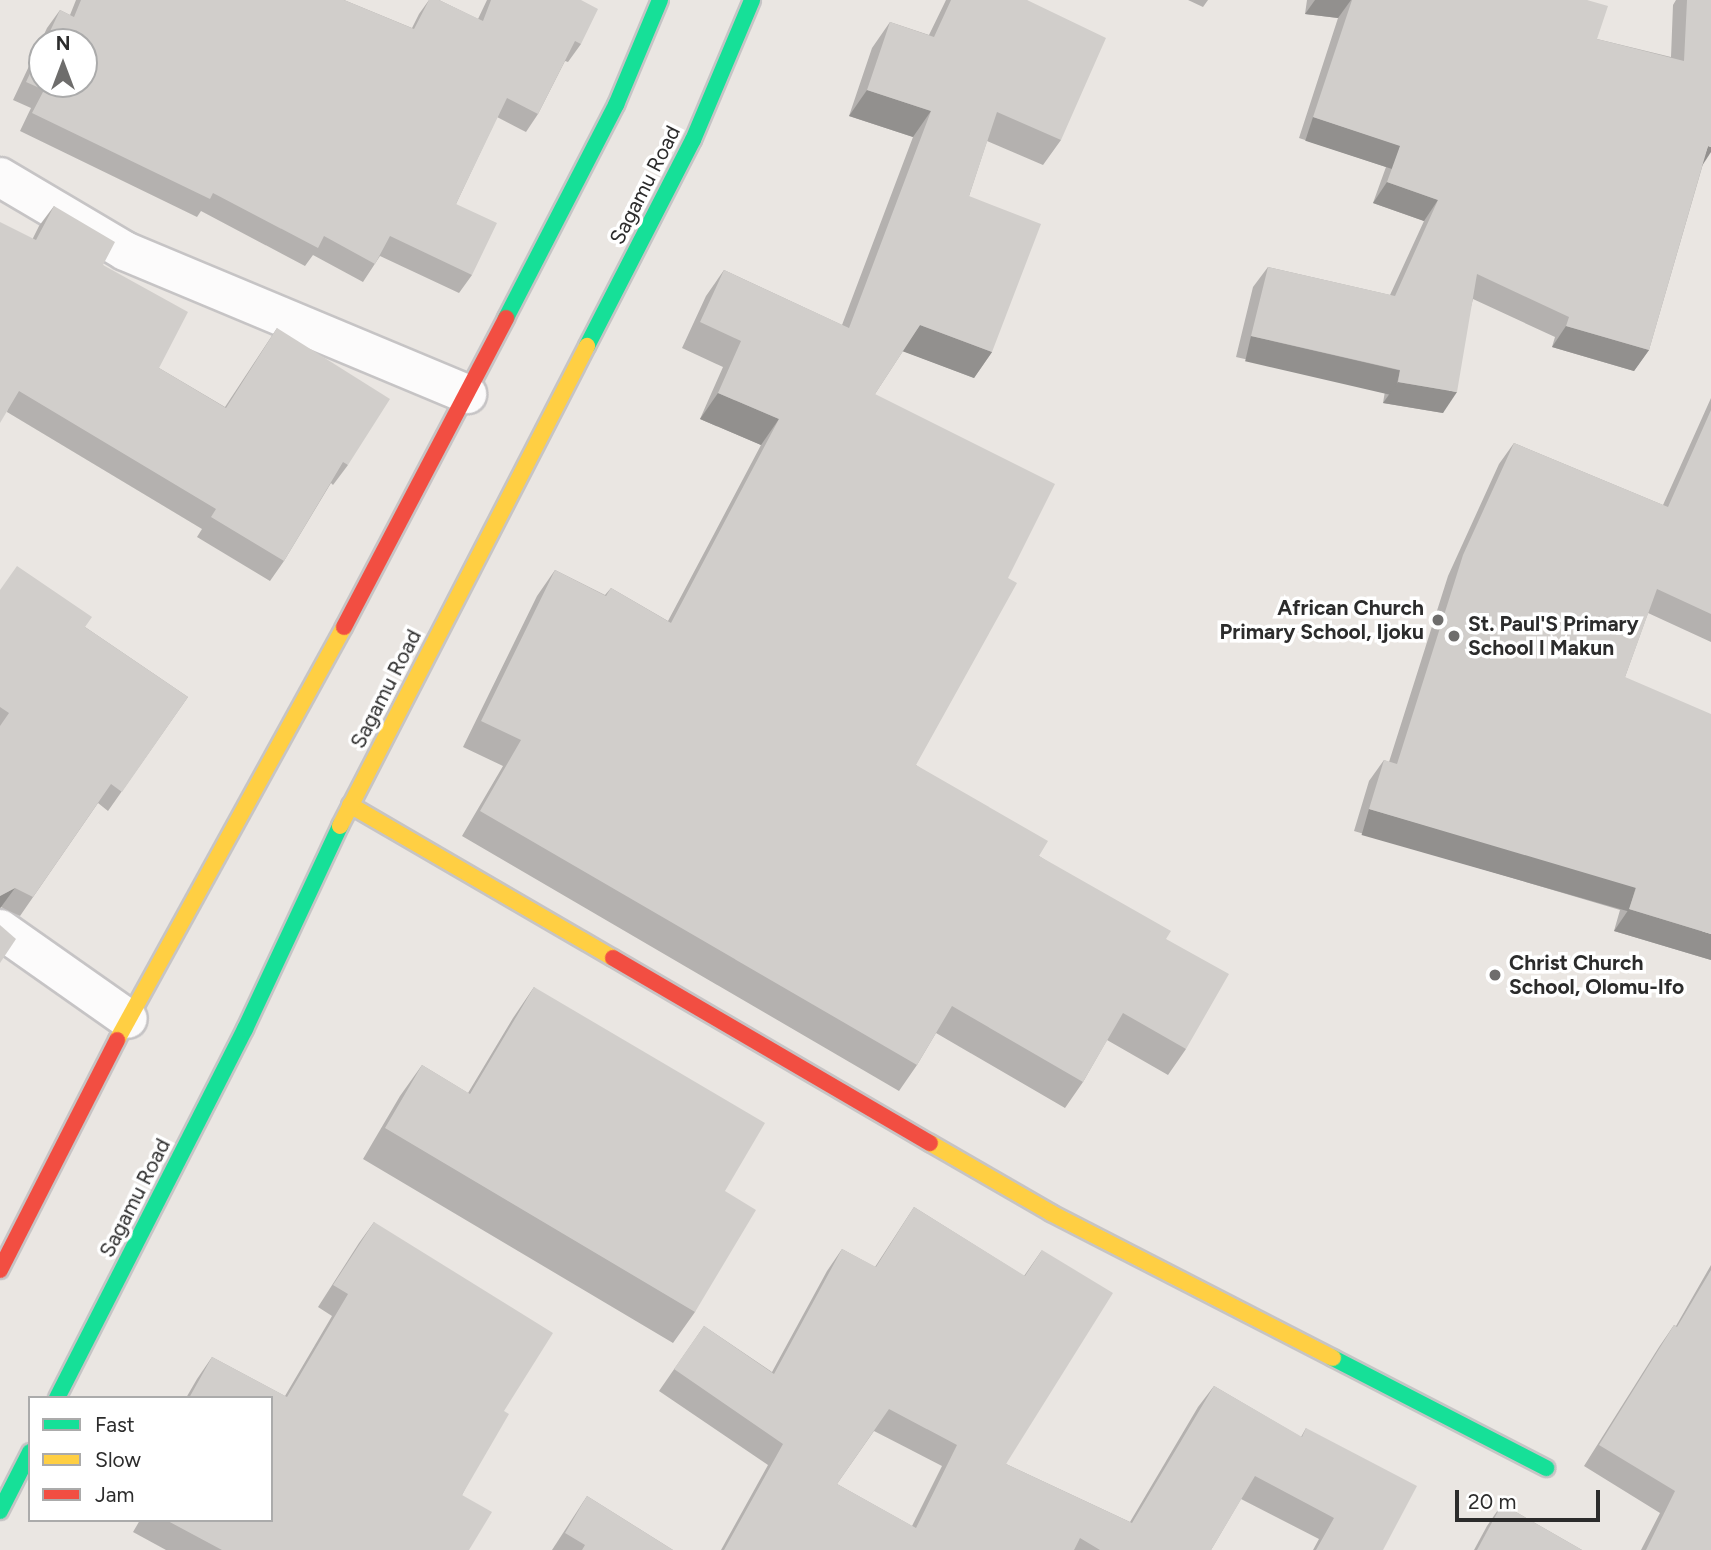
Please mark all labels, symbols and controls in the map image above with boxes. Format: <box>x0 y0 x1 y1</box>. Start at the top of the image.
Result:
north arrow <box>28 28 98 98</box>
text: N <box>56 32 70 55</box>
street label: Sagamu Road <box>604 121 686 249</box>
place label: African Church Primary School, Ijoku <box>1220 595 1424 645</box>
place label: St. Paul'S Primary School I Makun <box>1468 611 1639 661</box>
marker: African Church Primary School, Ijoku <box>1430 612 1446 628</box>
street label: Sagamu Road <box>345 625 427 753</box>
marker: St. Paul'S Primary School I Makun <box>1446 628 1462 644</box>
place label: Christ Church School, Olomu-Ifo <box>1509 950 1684 1000</box>
marker: Christ Church School, Olomu-Ifo <box>1487 967 1503 983</box>
street label: Sagamu Road <box>94 1134 176 1262</box>
legend <box>28 1396 273 1522</box>
text: Fast <box>95 1412 135 1437</box>
text: Slow <box>95 1447 141 1472</box>
scale bar <box>1459 1476 1604 1520</box>
text: Jam <box>95 1482 134 1507</box>
text: 20 m <box>1468 1489 1516 1514</box>

